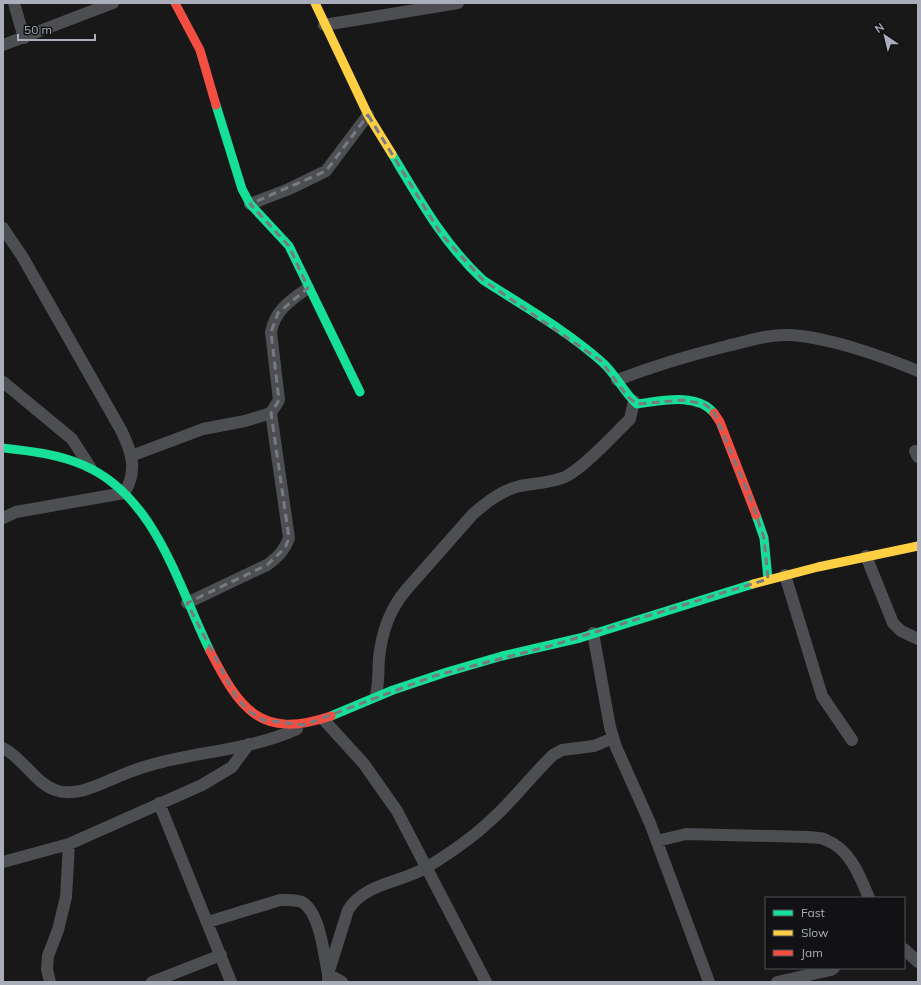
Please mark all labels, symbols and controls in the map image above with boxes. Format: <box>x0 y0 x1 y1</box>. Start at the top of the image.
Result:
scale bar <box>18 16 95 42</box>
north arrow <box>865 16 905 56</box>
text: N <box>872 20 887 36</box>
text: 50 m <box>24 22 52 37</box>
legend <box>765 897 905 969</box>
text: Fast <box>801 905 825 920</box>
text: Slow <box>801 925 829 940</box>
text: Jam <box>801 945 823 960</box>

